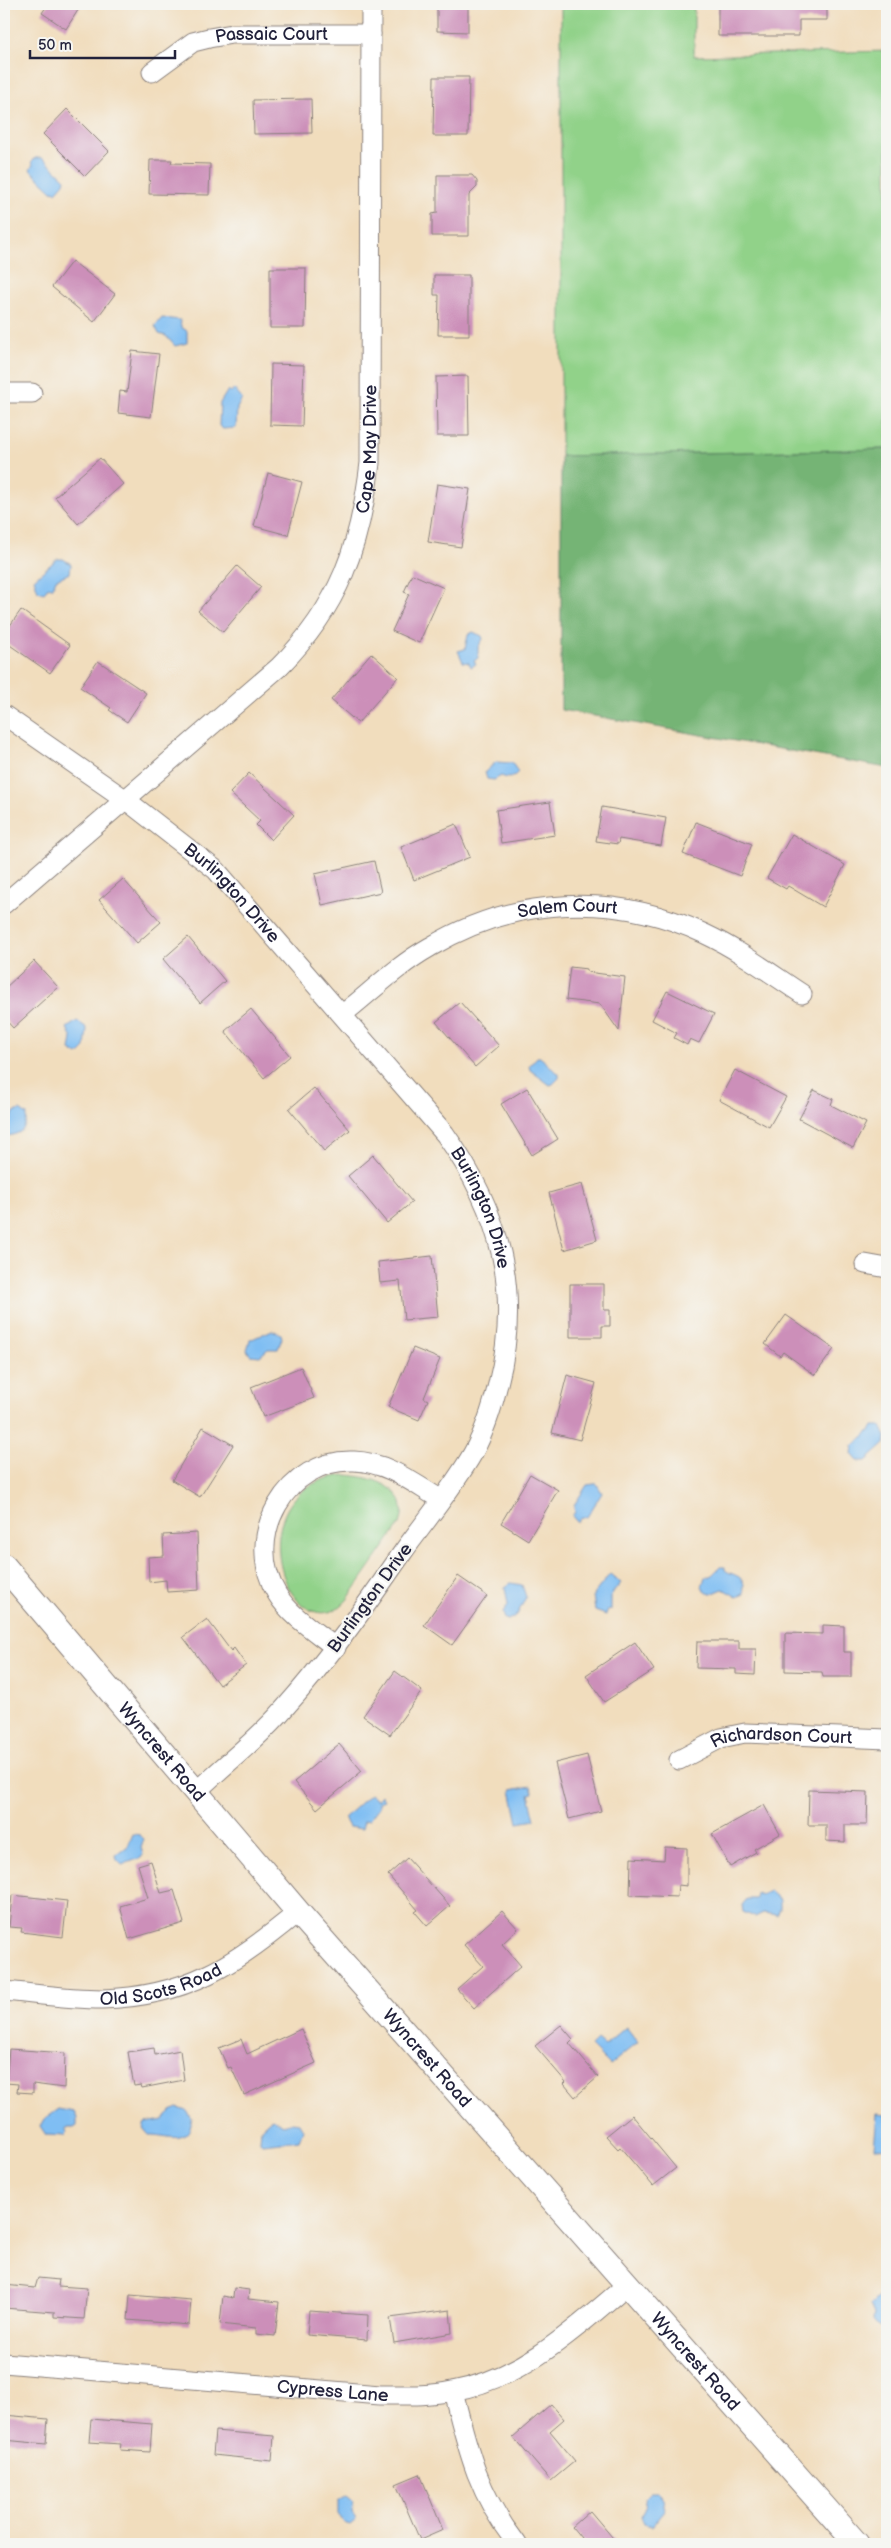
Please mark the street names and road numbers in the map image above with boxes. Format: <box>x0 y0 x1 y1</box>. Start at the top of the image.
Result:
street label: Passaic Court <box>213 23 328 47</box>
street label: Cape May Drive <box>352 384 381 515</box>
street label: Burlington Drive <box>180 838 285 947</box>
street label: Salem Court <box>516 895 619 922</box>
street label: Burlington Drive <box>446 1143 515 1270</box>
street label: Burlington Drive <box>323 1539 417 1657</box>
street label: Wyncrest Road <box>114 1698 210 1806</box>
street label: Richardson Court <box>707 1722 853 1752</box>
street label: Old Scots Road <box>99 1959 225 2010</box>
street label: Wyncrest Road <box>378 2005 476 2111</box>
street label: Wyncrest Road <box>647 2308 744 2415</box>
street label: Cypress Lane <box>276 2376 389 2406</box>

